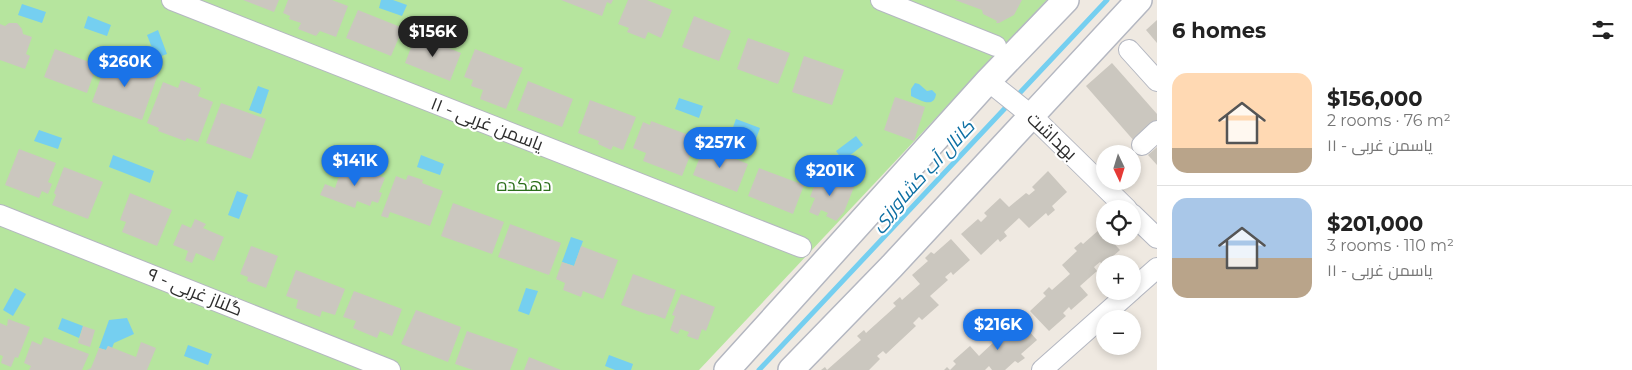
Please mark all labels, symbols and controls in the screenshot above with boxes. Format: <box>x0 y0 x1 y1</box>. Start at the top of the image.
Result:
pin: $156K <box>398 15 468 58</box>
icon: filters <box>1589 16 1617 44</box>
text: 6 homes <box>1172 18 1266 43</box>
text: $156K <box>409 22 457 41</box>
pin: $260K <box>90 46 160 88</box>
text: $260K <box>99 52 151 71</box>
text: $156,000 <box>1327 86 1423 111</box>
street label: یاسمن غربی - ۱۱ <box>428 92 547 156</box>
icon: home <box>1212 93 1272 153</box>
street label: بهداشت <box>1022 107 1082 165</box>
text: 2 rooms · 76 m² <box>1327 111 1451 130</box>
water label: کانال آب کشاورزی <box>866 115 979 235</box>
pin: $257K <box>685 126 755 169</box>
text: $257K <box>695 133 745 152</box>
text: یاسمن غربی - ۱۱ <box>1327 136 1432 155</box>
pin: $141K <box>320 144 390 187</box>
north arrow <box>1096 145 1141 190</box>
map controls <box>1096 145 1141 355</box>
text: $141K <box>332 151 378 170</box>
pin: $201K <box>795 154 865 197</box>
text: $201K <box>806 161 854 180</box>
park label: دهکده <box>496 174 552 196</box>
button: locate <box>1096 200 1141 245</box>
text: $201,000 <box>1327 211 1423 236</box>
icon: home <box>1212 218 1272 278</box>
text: 3 rooms · 110 m² <box>1327 236 1454 255</box>
button: + <box>1096 255 1141 300</box>
text: یاسمن غربی - ۱۱ <box>1327 261 1432 280</box>
street label: گلناز غربی - ۹ <box>144 263 246 321</box>
pin: $216K <box>963 308 1033 351</box>
button: − <box>1096 310 1141 355</box>
text: $216K <box>974 315 1022 334</box>

